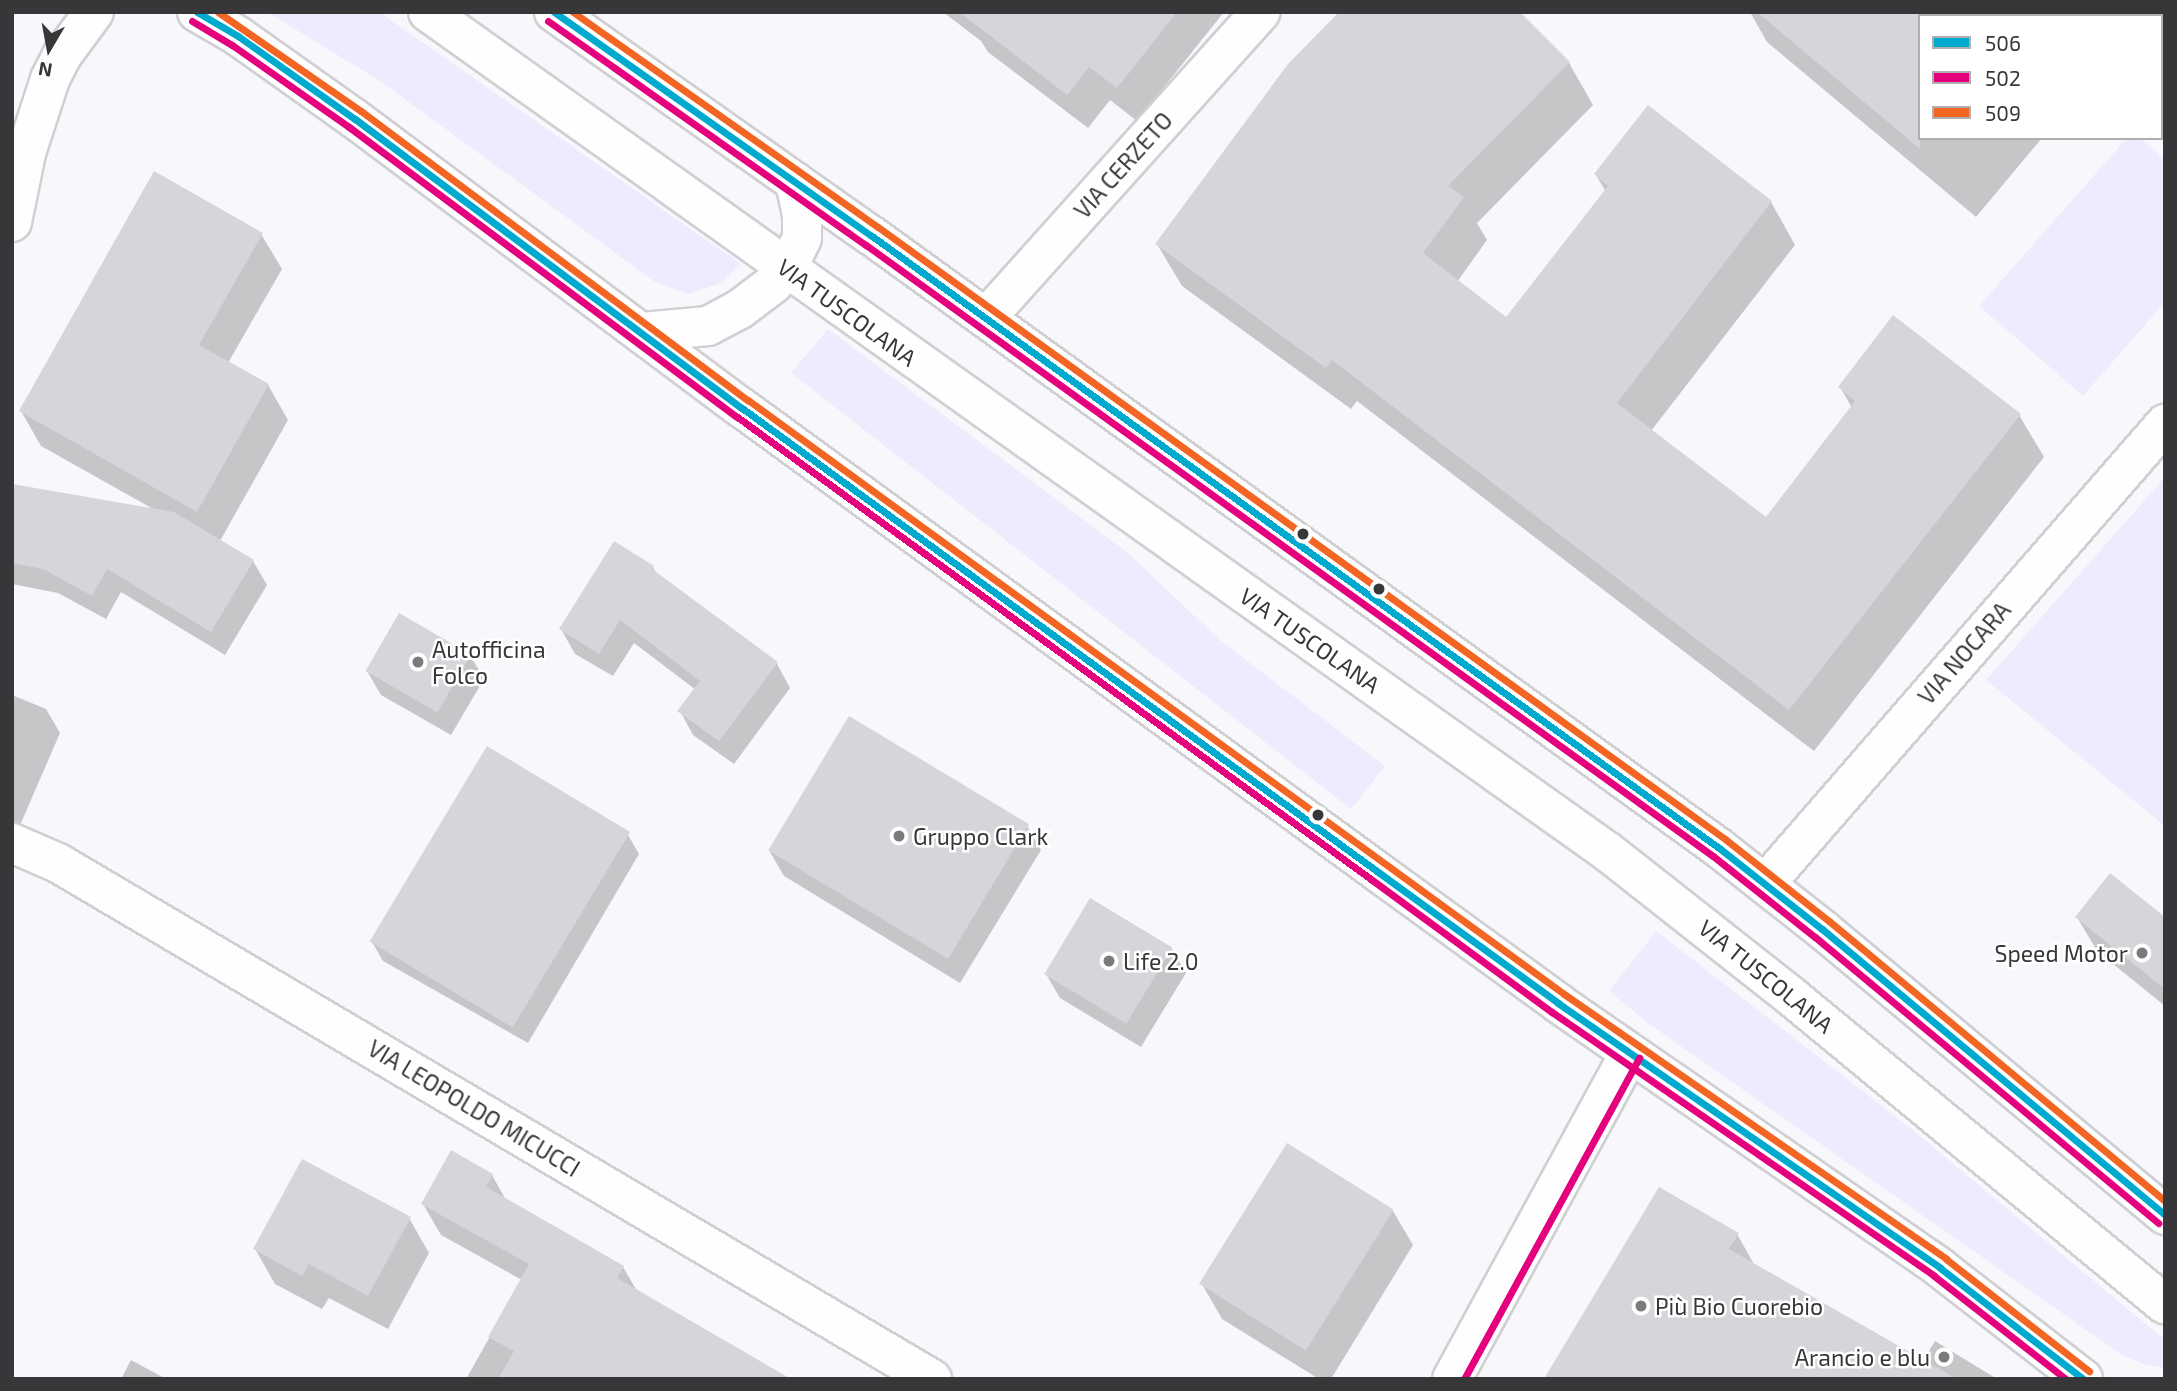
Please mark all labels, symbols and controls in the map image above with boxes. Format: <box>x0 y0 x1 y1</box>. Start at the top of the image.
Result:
north arrow <box>14 14 84 84</box>
legend <box>1918 14 2163 140</box>
text: 506 <box>1985 30 2021 55</box>
text: N <box>37 58 54 83</box>
text: 502 <box>1985 65 2021 90</box>
text: 509 <box>1985 100 2021 125</box>
street label: VIA CERZETO <box>1068 106 1178 224</box>
street label: VIA TUSCOLANA <box>772 252 922 372</box>
unlabelled marker <box>1296 527 1310 541</box>
street label: VIA TUSCOLANA <box>1234 581 1386 699</box>
unlabelled marker <box>1372 582 1386 596</box>
street label: VIA NOCARA <box>1912 596 2016 710</box>
place label: Autofficina Folco <box>432 635 546 689</box>
marker: Autofficina Folco <box>410 654 426 670</box>
unlabelled marker <box>1311 808 1325 822</box>
place label: Gruppo Clark <box>913 822 1048 850</box>
marker: Gruppo Clark <box>891 828 907 844</box>
street label: VIA TUSCOLANA <box>1693 913 1839 1039</box>
place label: Speed Motor <box>1994 939 2128 967</box>
marker: Speed Motor <box>2134 945 2150 961</box>
place label: Life 2.0 <box>1123 947 1199 975</box>
marker: Life 2.0 <box>1101 953 1117 969</box>
street label: VIA LEOPOLDO MICUCCI <box>363 1034 585 1182</box>
place label: Più Bio Cuorebio <box>1655 1292 1823 1320</box>
marker: Più Bio Cuorebio <box>1633 1298 1649 1314</box>
place label: Arancio e blu <box>1795 1343 1930 1371</box>
marker: Arancio e blu <box>1936 1349 1952 1365</box>

